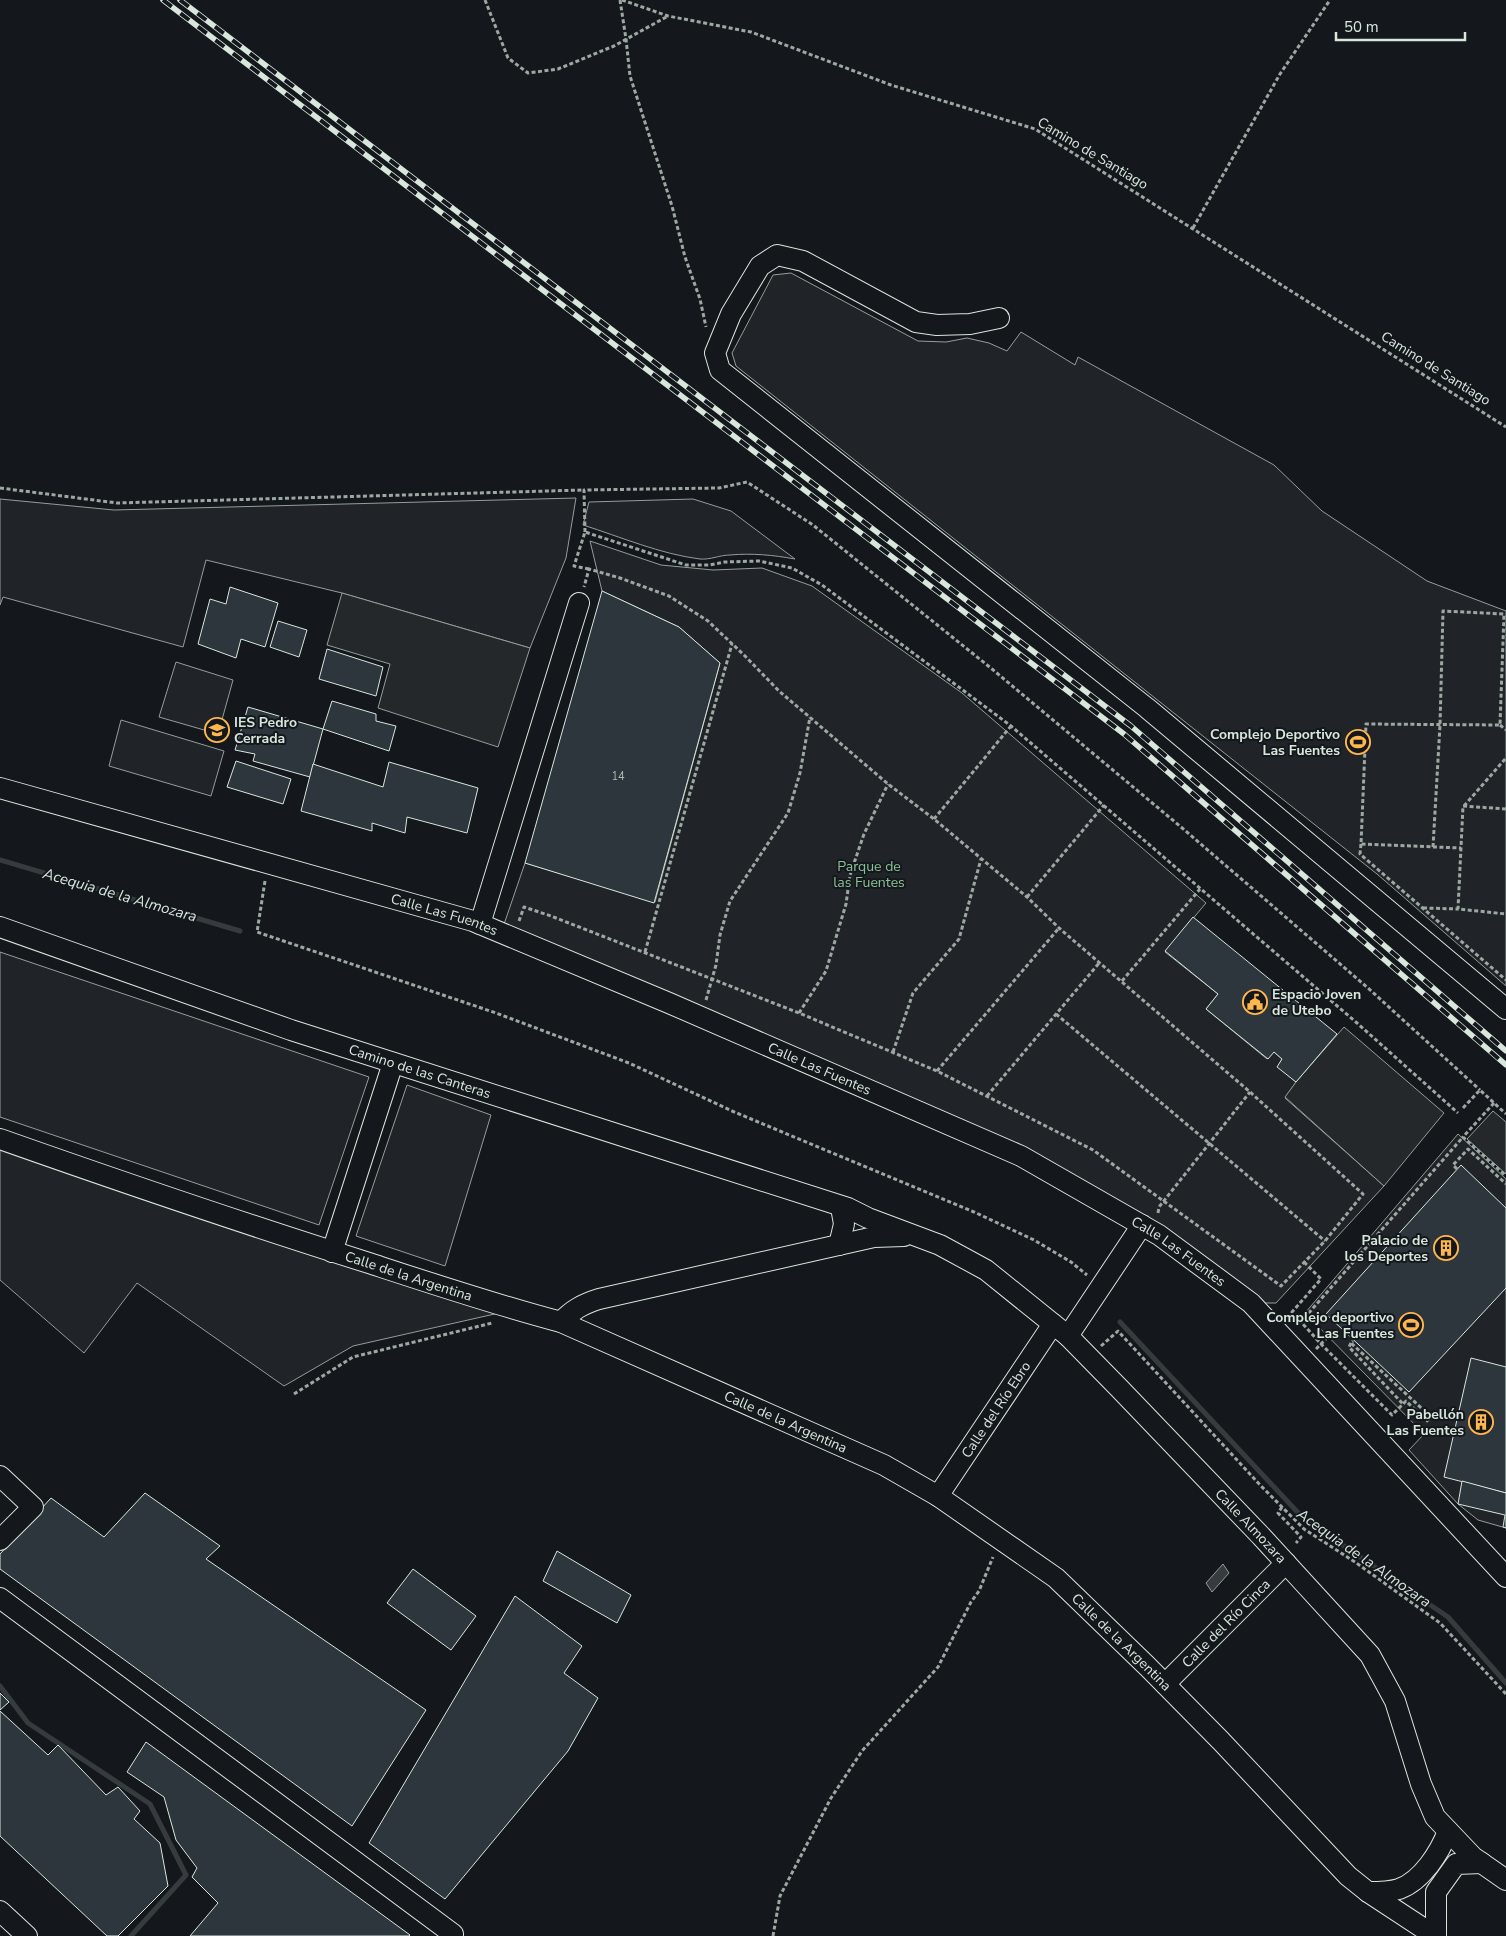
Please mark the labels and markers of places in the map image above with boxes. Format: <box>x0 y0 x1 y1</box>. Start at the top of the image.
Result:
place label: IES Pedro Cerrada <box>234 713 297 748</box>
school or university icon: IES Pedro Cerrada <box>204 717 230 743</box>
place label: Complejo Deportivo Las Fuentes <box>1210 725 1340 760</box>
sports icon: Complejo Deportivo Las Fuentes <box>1345 729 1371 755</box>
place label: Espacio Joven de Utebo <box>1272 985 1361 1020</box>
public building icon: Espacio Joven de Utebo <box>1242 989 1268 1015</box>
place label: Palacio de los Deportes <box>1345 1231 1428 1266</box>
building icon: Palacio de los Deportes <box>1433 1235 1459 1261</box>
place label: Complejo deportivo Las Fuentes <box>1266 1308 1394 1343</box>
sports icon: Complejo deportivo Las Fuentes <box>1398 1312 1424 1338</box>
place label: Pabellón Las Fuentes <box>1387 1405 1464 1440</box>
building icon: Pabellón Las Fuentes <box>1468 1409 1494 1435</box>

